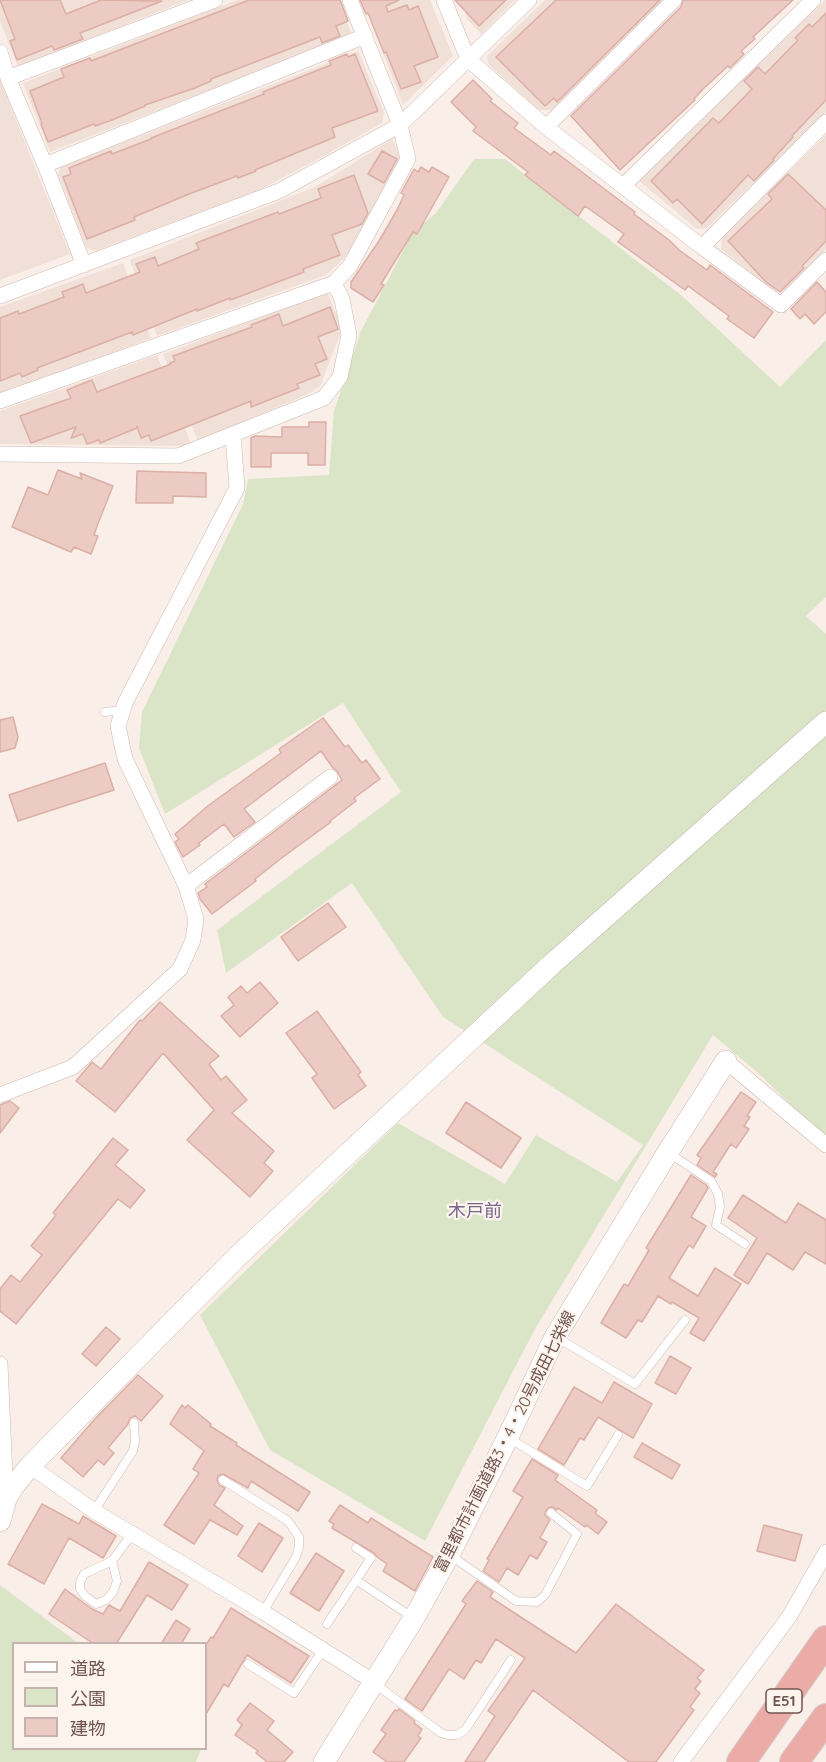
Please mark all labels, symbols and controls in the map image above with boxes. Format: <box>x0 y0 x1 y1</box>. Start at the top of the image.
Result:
district label: 木戸前 <box>448 1201 502 1223</box>
street label: 富里都市計画道路3・4・20号成田七栄線 <box>430 1308 580 1576</box>
legend <box>12 1642 207 1750</box>
text: 道路 <box>70 1657 106 1680</box>
text: 公園 <box>70 1687 106 1710</box>
road number: E51 <box>766 1689 802 1713</box>
text: 建物 <box>70 1717 106 1740</box>

